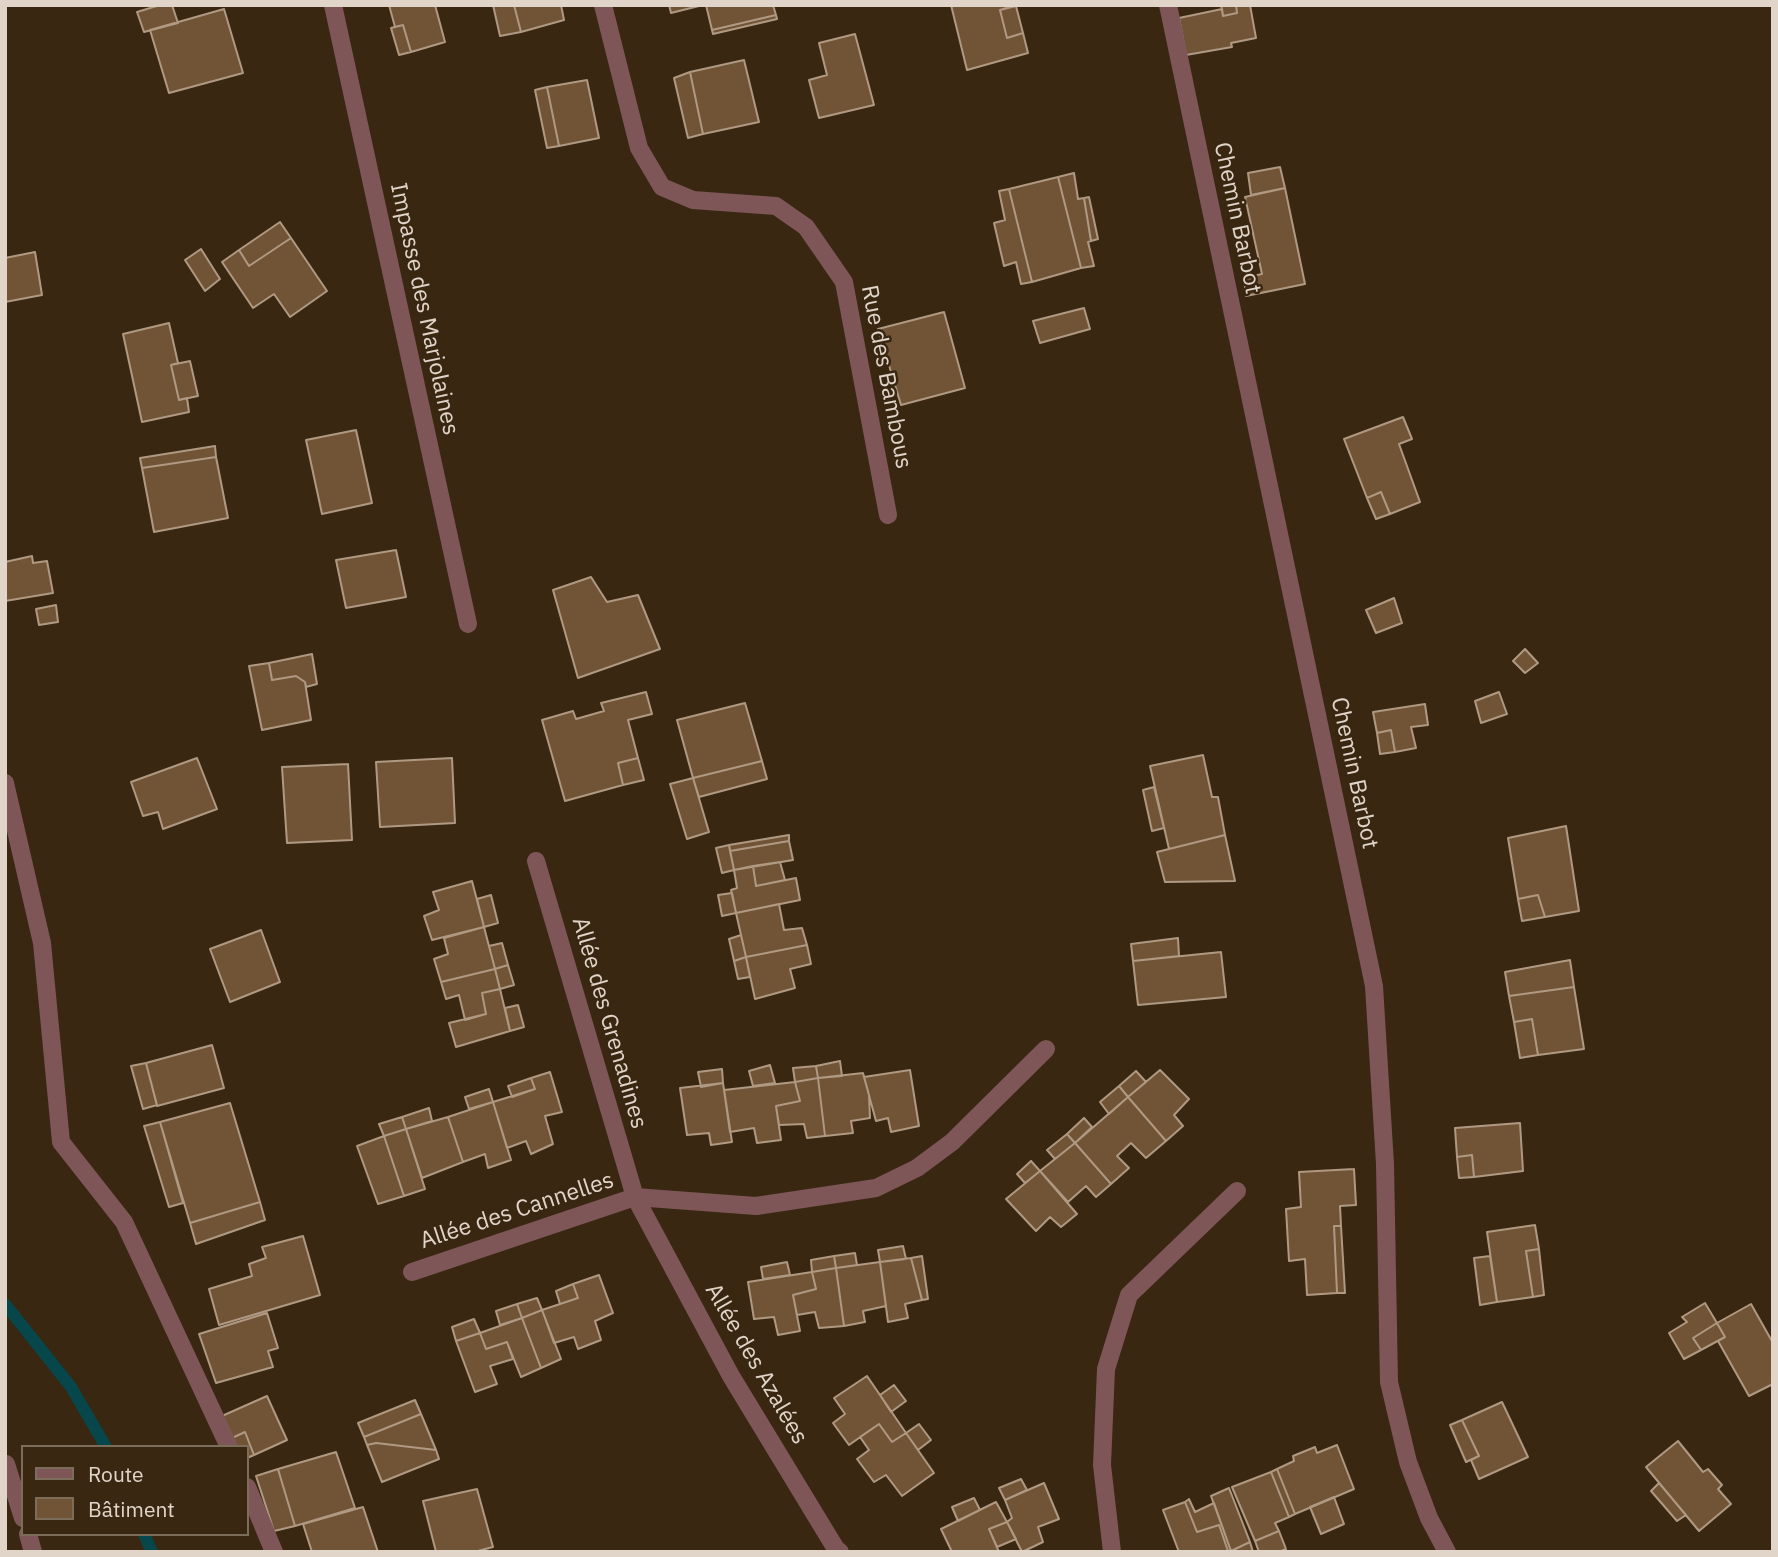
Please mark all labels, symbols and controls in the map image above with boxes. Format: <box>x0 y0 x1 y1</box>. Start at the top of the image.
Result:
street label: Chemin Barbot <box>1207 140 1267 296</box>
street label: Impasse des Marjolaines <box>384 180 464 438</box>
street label: Rue des Bambous <box>855 283 917 471</box>
street label: Chemin Barbot <box>1324 695 1384 851</box>
street label: Allée des Grenadines <box>566 914 652 1132</box>
street label: Allée des Cannelles <box>417 1167 617 1255</box>
street label: Allée des Azalées <box>699 1279 813 1449</box>
legend <box>21 1445 248 1536</box>
text: Route <box>88 1460 144 1488</box>
text: Bâtiment <box>88 1495 175 1523</box>

